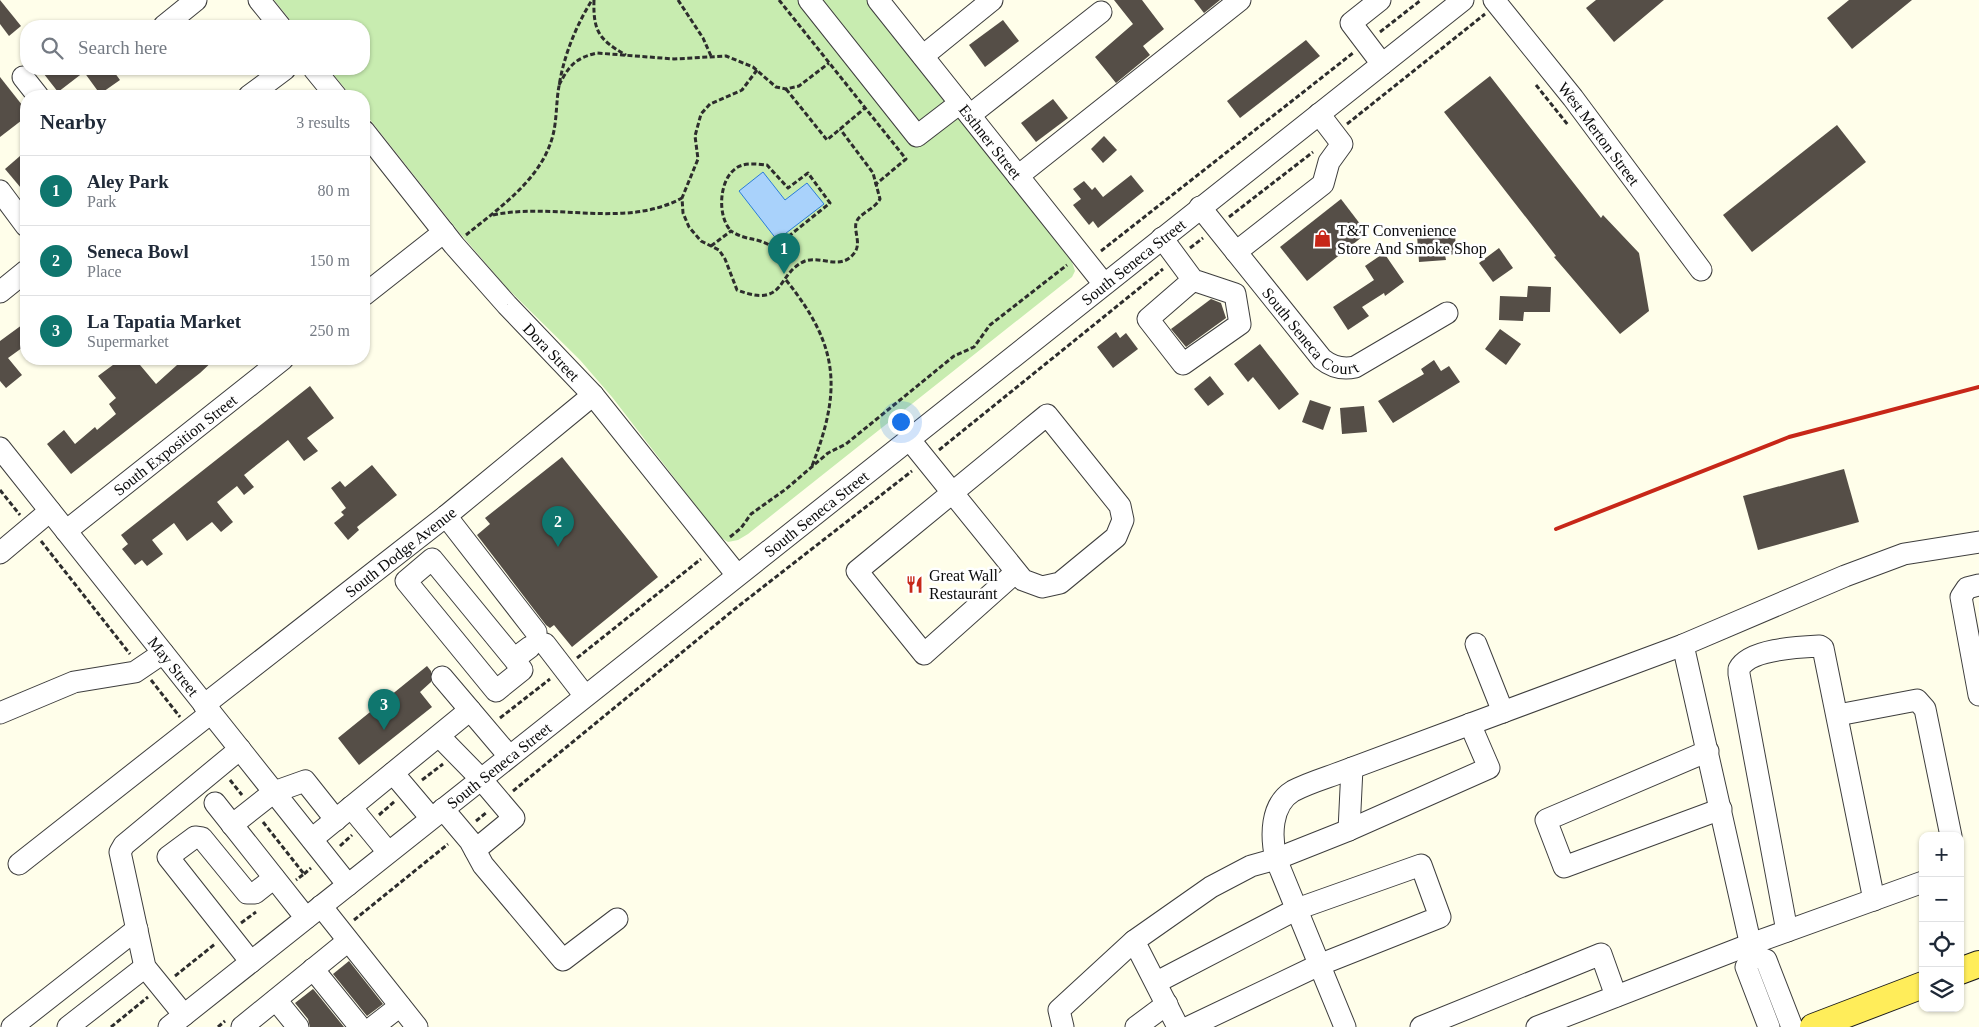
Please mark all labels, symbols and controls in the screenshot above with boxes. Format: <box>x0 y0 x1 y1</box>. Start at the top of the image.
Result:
search box <box>20 20 370 75</box>
icon: search <box>38 34 66 62</box>
text: Search here <box>78 37 167 58</box>
street label: West Merton Street <box>1555 79 1643 189</box>
street label: Esthner Street <box>956 101 1025 183</box>
text: Nearby <box>40 110 107 134</box>
text: 3 results <box>296 114 350 131</box>
text: Aley Park <box>87 171 169 192</box>
text: 1 <box>52 182 60 199</box>
text: 80 m <box>318 182 350 199</box>
text: Park <box>87 193 116 210</box>
street label: South Seneca Street <box>1078 215 1189 309</box>
place label: T&T Convenience Store And Smoke Shop <box>1337 222 1487 258</box>
shop icon: T&T Convenience Store And Smoke Shop <box>1313 229 1333 249</box>
pin: 1 <box>768 233 800 274</box>
text: Seneca Bowl <box>87 241 189 262</box>
text: 2 <box>52 252 60 269</box>
text: 150 m <box>310 252 350 269</box>
text: Place <box>87 263 122 280</box>
street label: South Seneca Court <box>1259 284 1362 377</box>
text: La Tapatia Market <box>87 311 241 332</box>
street label: Dora Street <box>520 320 583 385</box>
text: 3 <box>52 322 60 339</box>
text: 250 m <box>310 322 350 339</box>
text: Supermarket <box>87 333 169 350</box>
street label: South Exposition Street <box>110 391 241 499</box>
your location <box>888 409 914 435</box>
street label: South Seneca Street <box>761 467 872 560</box>
street label: South Dodge Avenue <box>342 504 459 601</box>
pin: 2 <box>542 506 574 547</box>
place label: Great Wall Restaurant <box>929 567 999 602</box>
restaurant icon: Great Wall Restaurant <box>905 574 925 594</box>
street label: May Street <box>145 634 202 700</box>
pin: 3 <box>368 689 400 730</box>
street label: South Seneca Street <box>444 719 555 812</box>
map controls <box>1919 832 1964 1012</box>
button: + <box>1919 832 1964 877</box>
button: − <box>1919 877 1964 922</box>
button: locate <box>1919 922 1964 967</box>
button: layers <box>1919 967 1964 1012</box>

